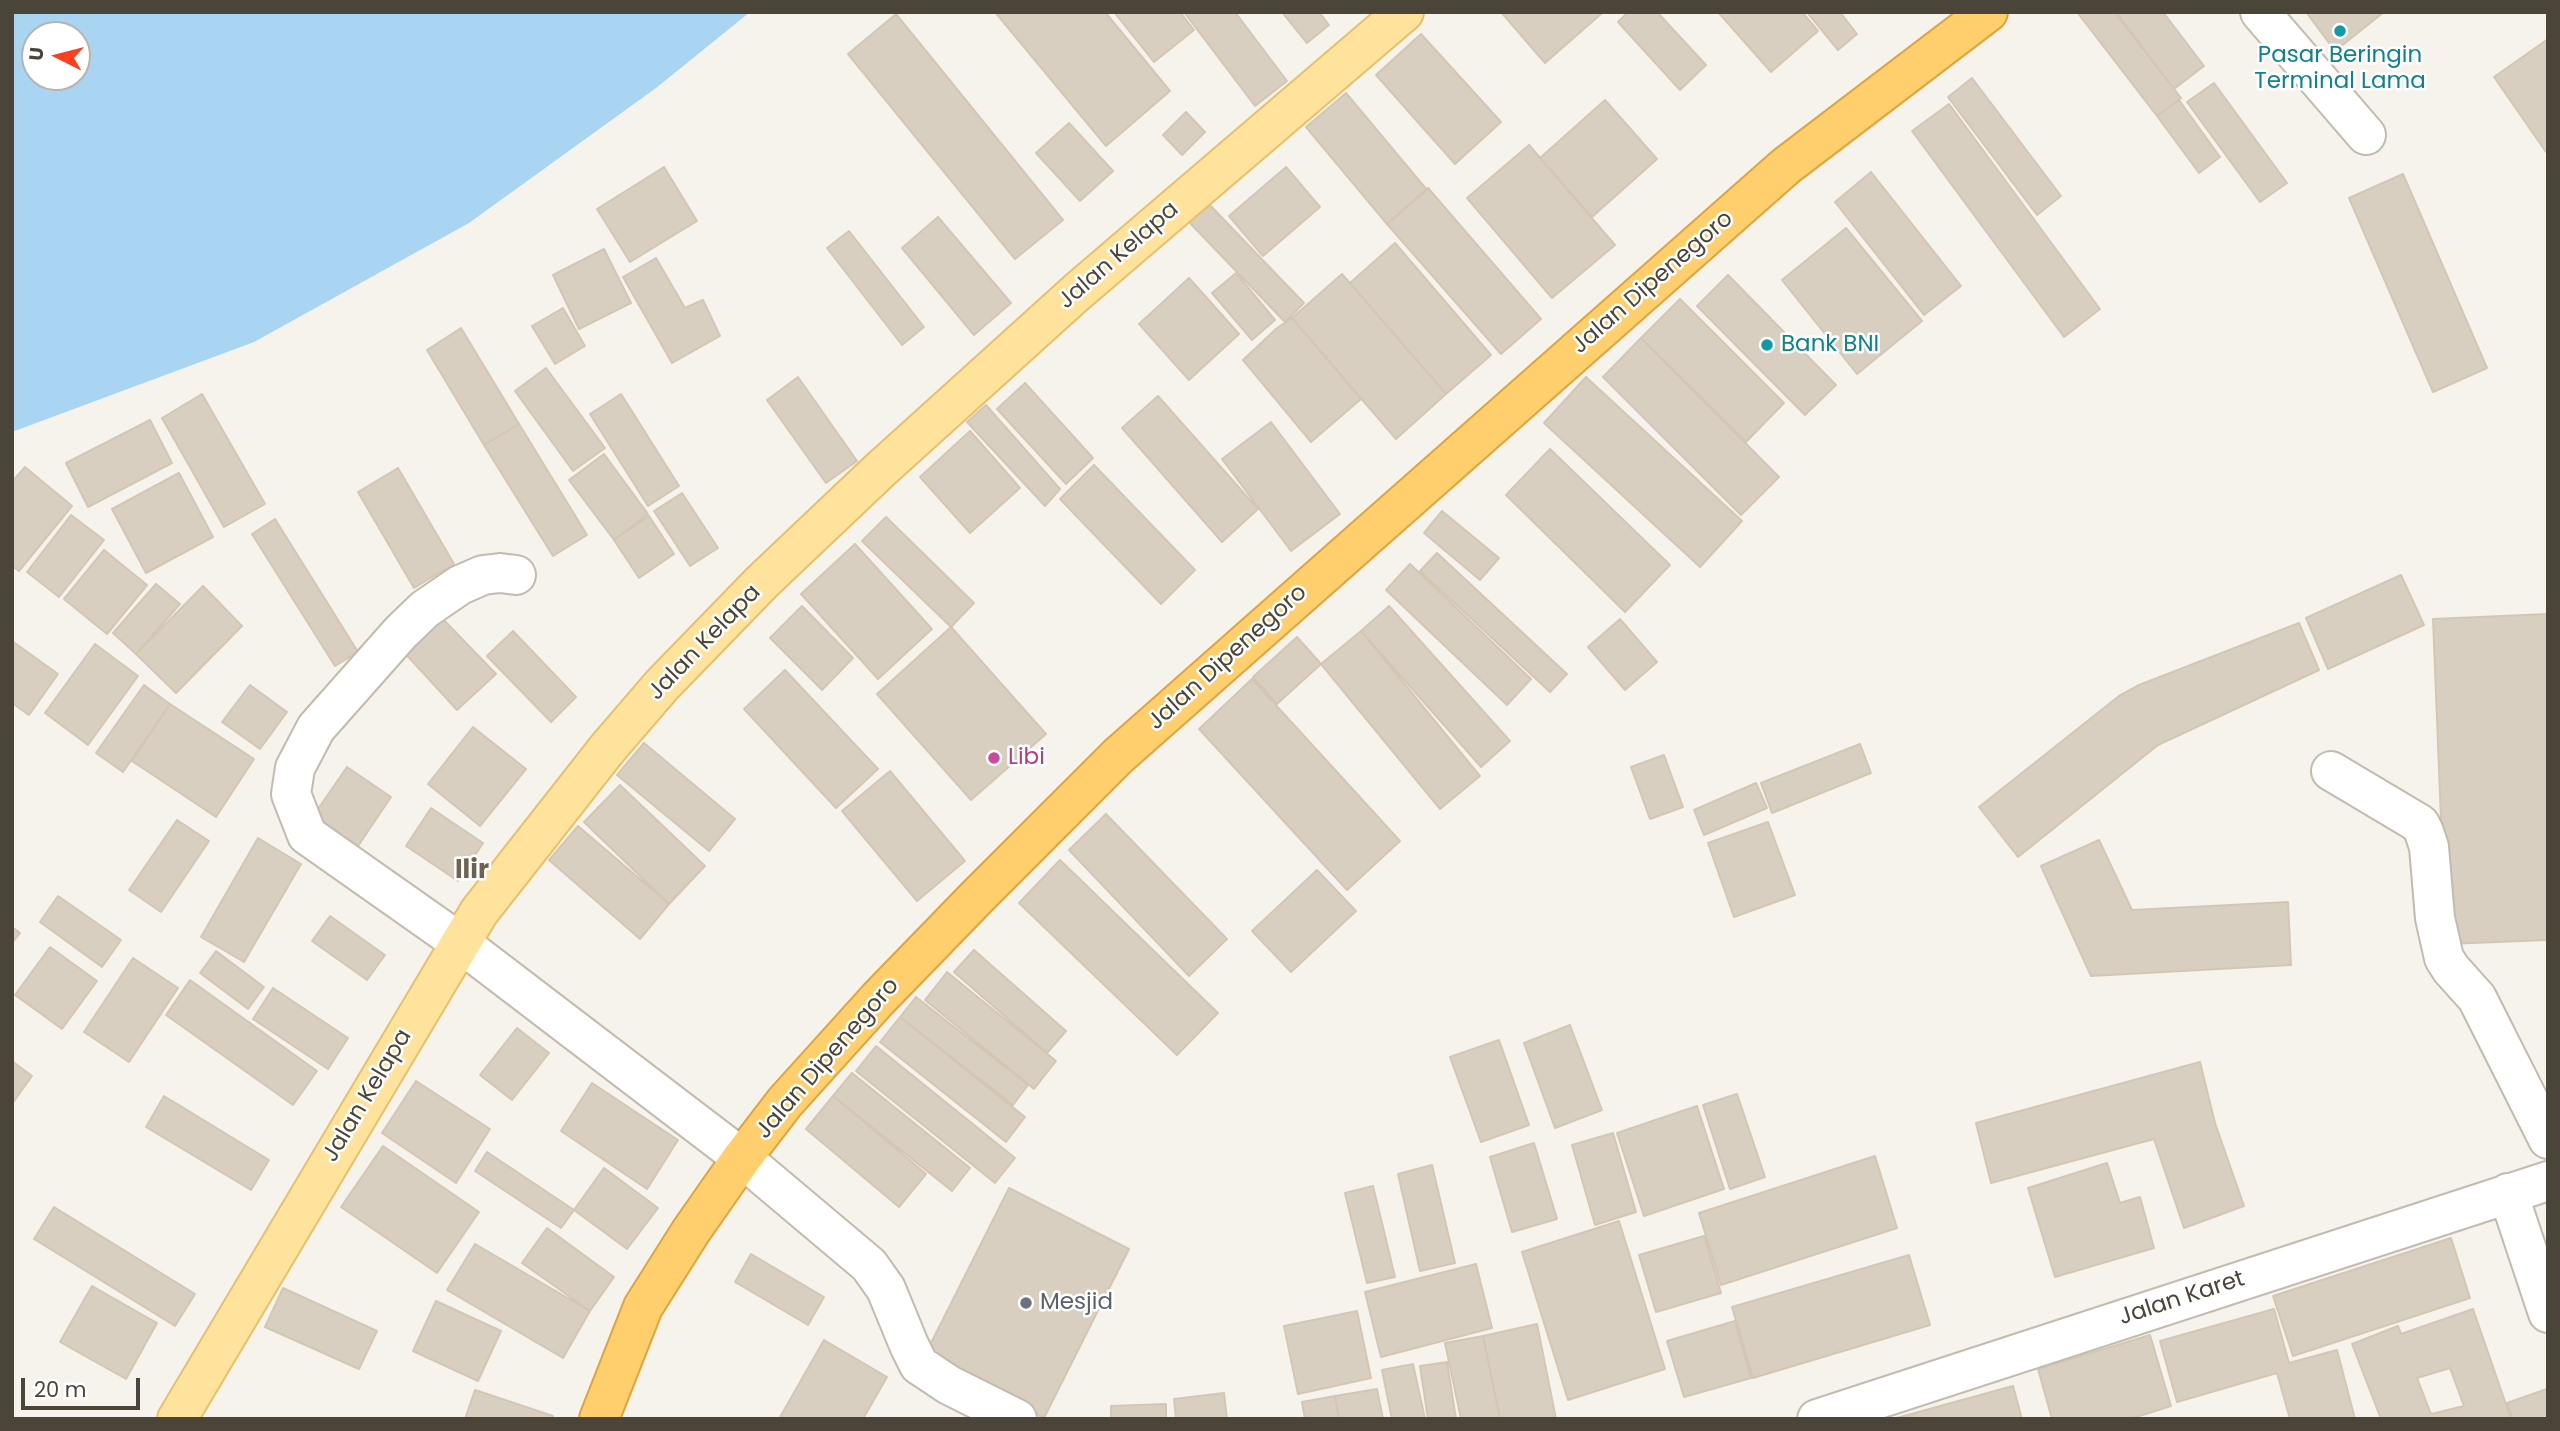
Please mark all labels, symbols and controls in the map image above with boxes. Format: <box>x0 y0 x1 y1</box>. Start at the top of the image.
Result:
north arrow <box>21 21 91 91</box>
marker: Pasar Beringin Terminal Lama <box>2332 23 2348 39</box>
place label: Pasar Beringin Terminal Lama <box>2254 42 2426 96</box>
text: U <box>22 46 51 62</box>
street label: Jalan Kelapa <box>1053 196 1185 316</box>
street label: Jalan Dipenegoro <box>1567 206 1739 360</box>
place label: Bank BNI <box>1781 331 1879 359</box>
marker: Bank BNI <box>1759 337 1775 353</box>
street label: Jalan Kelapa <box>643 579 767 707</box>
street label: Jalan Dipenegoro <box>1143 579 1313 737</box>
place label: Libi <box>1008 744 1045 772</box>
marker: Libi <box>986 750 1002 766</box>
district label: Ilir <box>455 855 489 887</box>
street label: Jalan Dipenegoro <box>751 973 905 1145</box>
street label: Jalan Kelapa <box>318 1025 418 1167</box>
street label: Jalan Karet <box>2116 1266 2248 1332</box>
place label: Mesjid <box>1040 1289 1113 1317</box>
marker: Mesjid <box>1018 1295 1034 1311</box>
scale bar <box>24 1364 144 1408</box>
text: 20 m <box>34 1375 87 1404</box>

